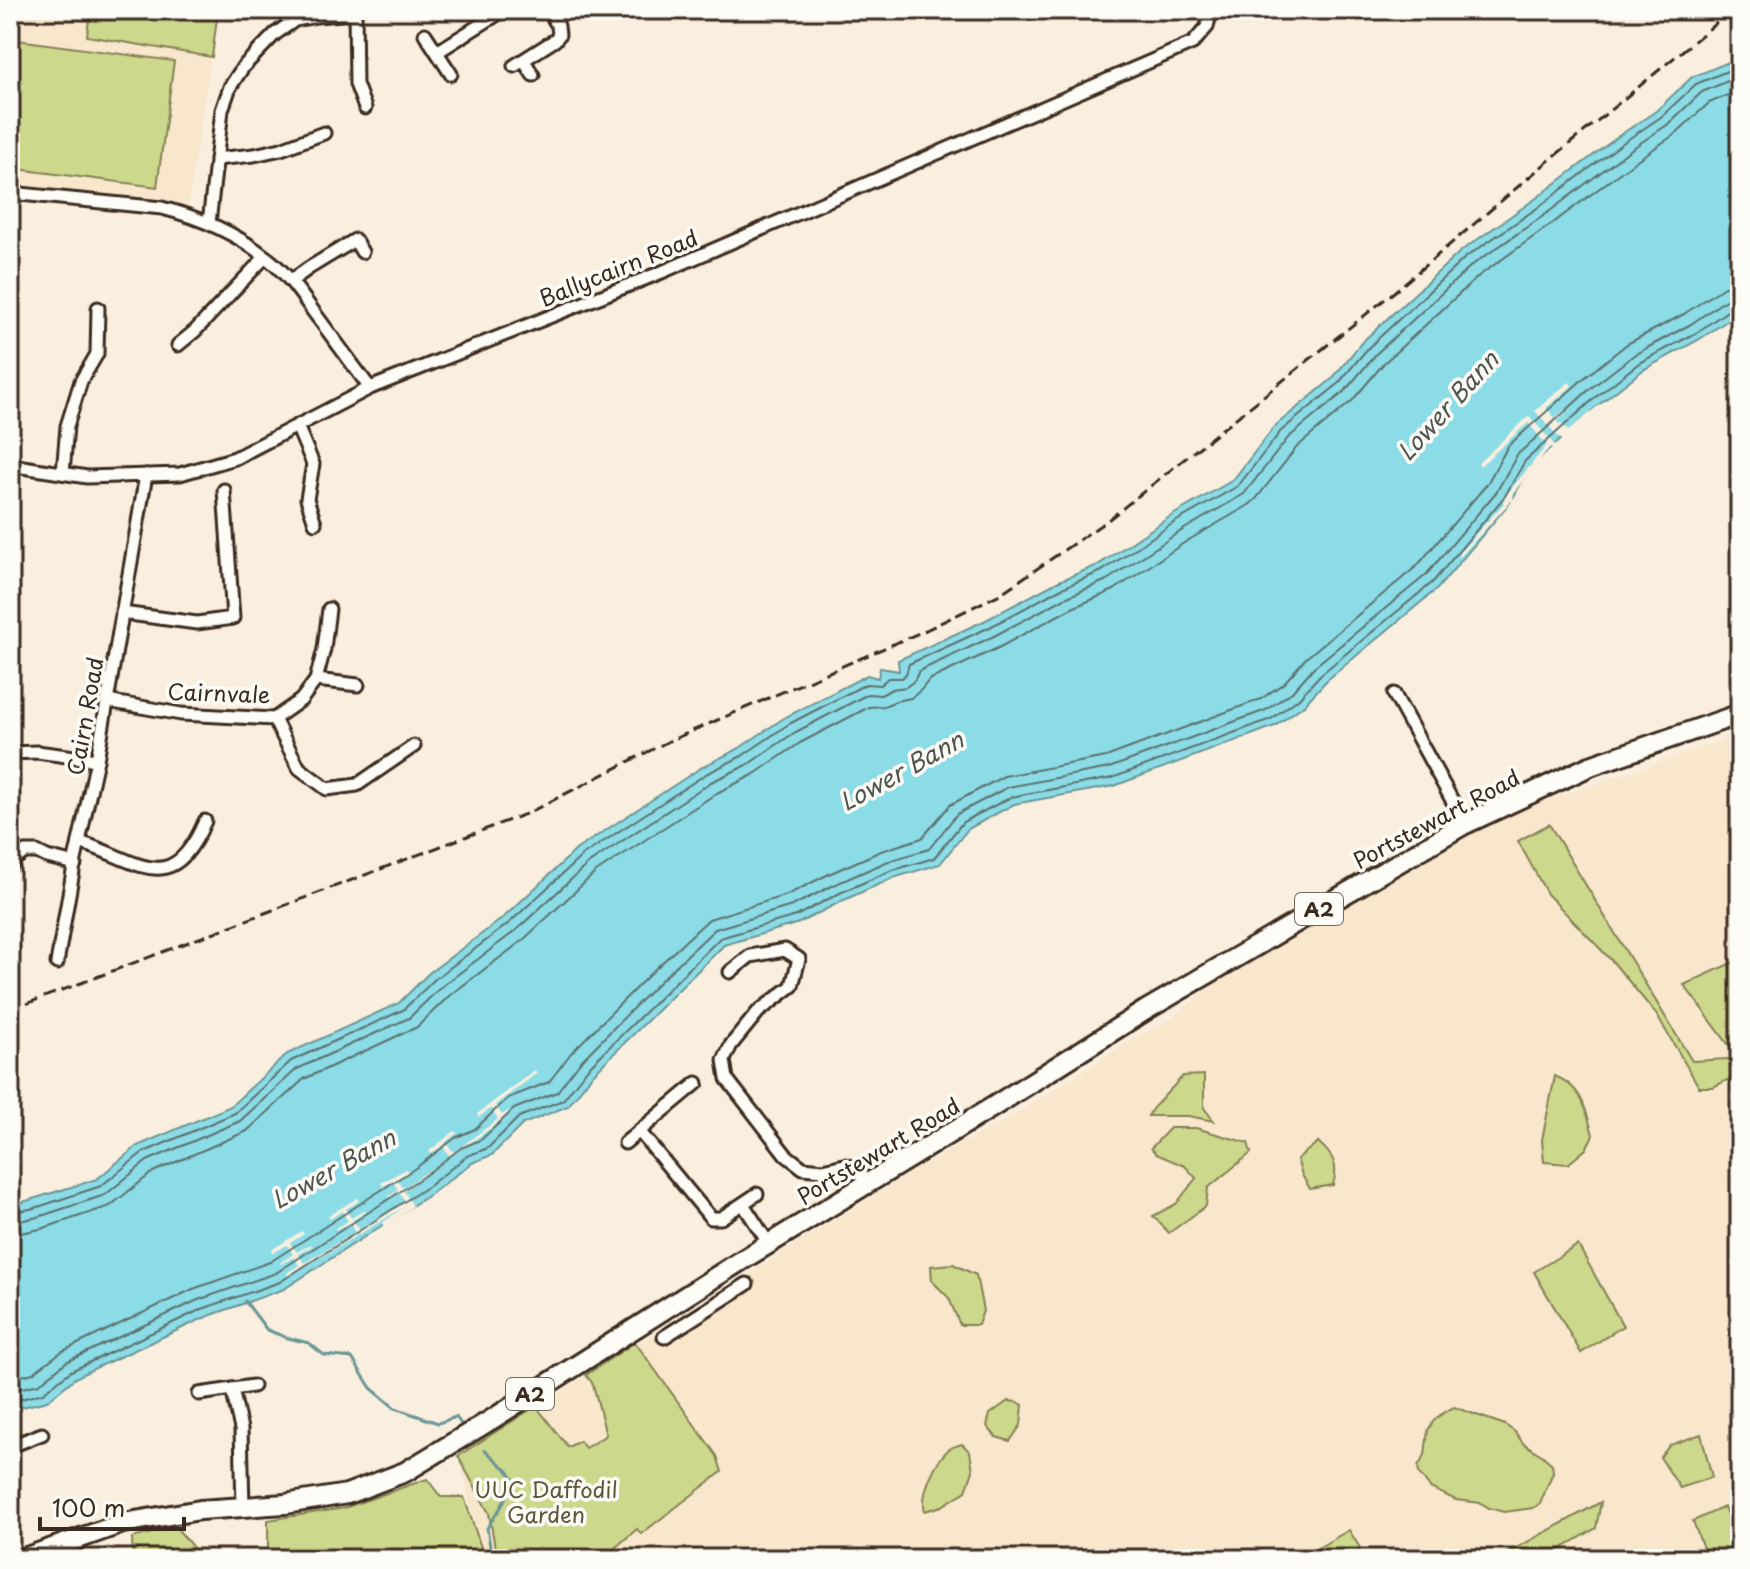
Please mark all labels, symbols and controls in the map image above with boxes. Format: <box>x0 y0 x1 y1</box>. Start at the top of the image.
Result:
street label: Ballycairn Road <box>534 220 702 314</box>
water label: Lower Bann <box>1388 341 1507 468</box>
street label: Cairn Road <box>57 654 111 778</box>
street label: Cairnvale <box>167 674 271 710</box>
water label: Lower Bann <box>833 720 971 819</box>
street label: Portstewart Road <box>1347 760 1525 876</box>
road number: A2 <box>1295 893 1343 925</box>
street label: Portstewart Road <box>790 1088 966 1212</box>
water label: Lower Bann <box>265 1118 403 1217</box>
road number: A2 <box>506 1378 554 1410</box>
park label: UUC Daffodil Garden <box>474 1472 618 1530</box>
scale bar <box>40 1481 184 1531</box>
text: 100 m <box>52 1489 125 1525</box>

